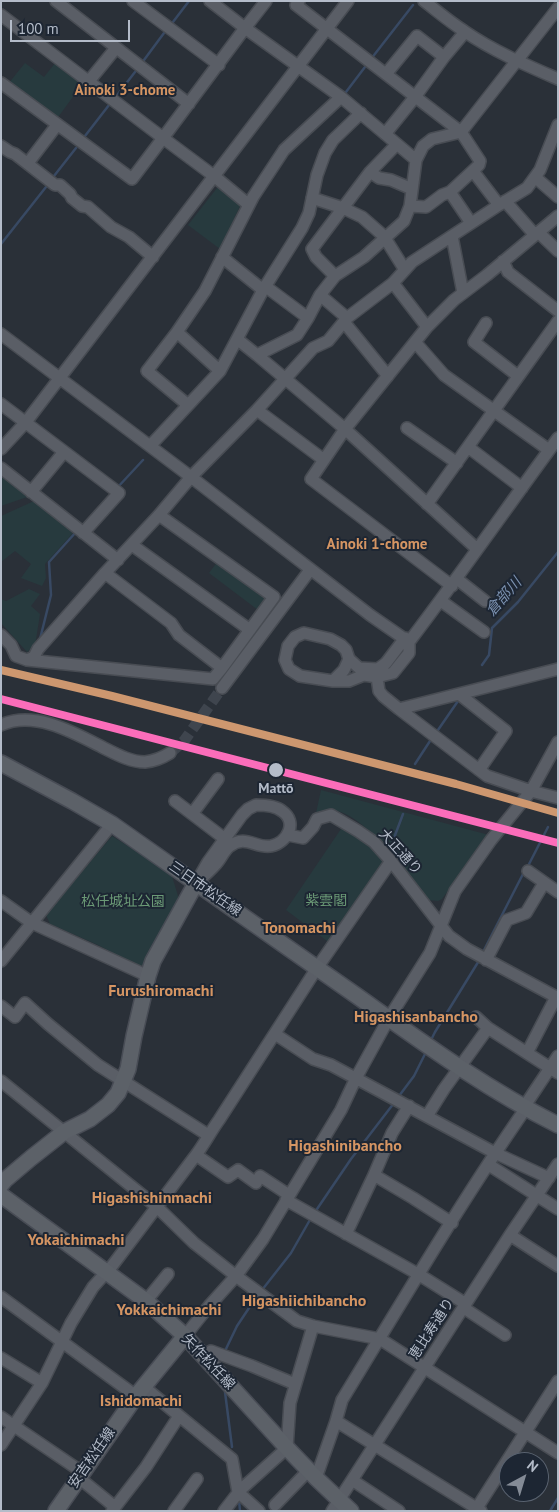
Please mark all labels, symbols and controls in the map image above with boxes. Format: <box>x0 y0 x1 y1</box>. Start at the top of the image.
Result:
scale bar <box>12 10 132 42</box>
text: 100 m <box>18 19 59 38</box>
district label: Ainoki 3-chome <box>75 82 175 100</box>
district label: Ainoki 1-chome <box>327 536 427 554</box>
water label: 倉部川 <box>482 574 526 620</box>
marker: Mattō <box>267 761 285 779</box>
place label: Mattō <box>258 781 294 797</box>
street label: 大正通り <box>375 826 425 878</box>
street label: 三日市松任線 <box>166 858 244 920</box>
park label: 紫雲閣 <box>305 893 347 909</box>
park label: 松任城址公園 <box>81 894 165 910</box>
district label: Tonomachi <box>262 918 336 938</box>
district label: Furushiromachi <box>108 981 214 1001</box>
district label: Higashisanbancho <box>354 1007 478 1027</box>
district label: Higashinibancho <box>288 1136 402 1156</box>
district label: Higashishinmachi <box>92 1188 212 1208</box>
district label: Yokaichimachi <box>27 1230 125 1250</box>
district label: Higashiichibancho <box>242 1291 366 1311</box>
street label: 恵比寿通り <box>406 1295 458 1363</box>
district label: Yokkaichimachi <box>116 1300 222 1320</box>
street label: 矢作松任線 <box>178 1331 238 1393</box>
district label: Ishidomachi <box>100 1391 182 1411</box>
street label: 安吉松任線 <box>65 1425 119 1491</box>
north arrow <box>499 1452 549 1502</box>
text: N <box>524 1456 542 1476</box>

